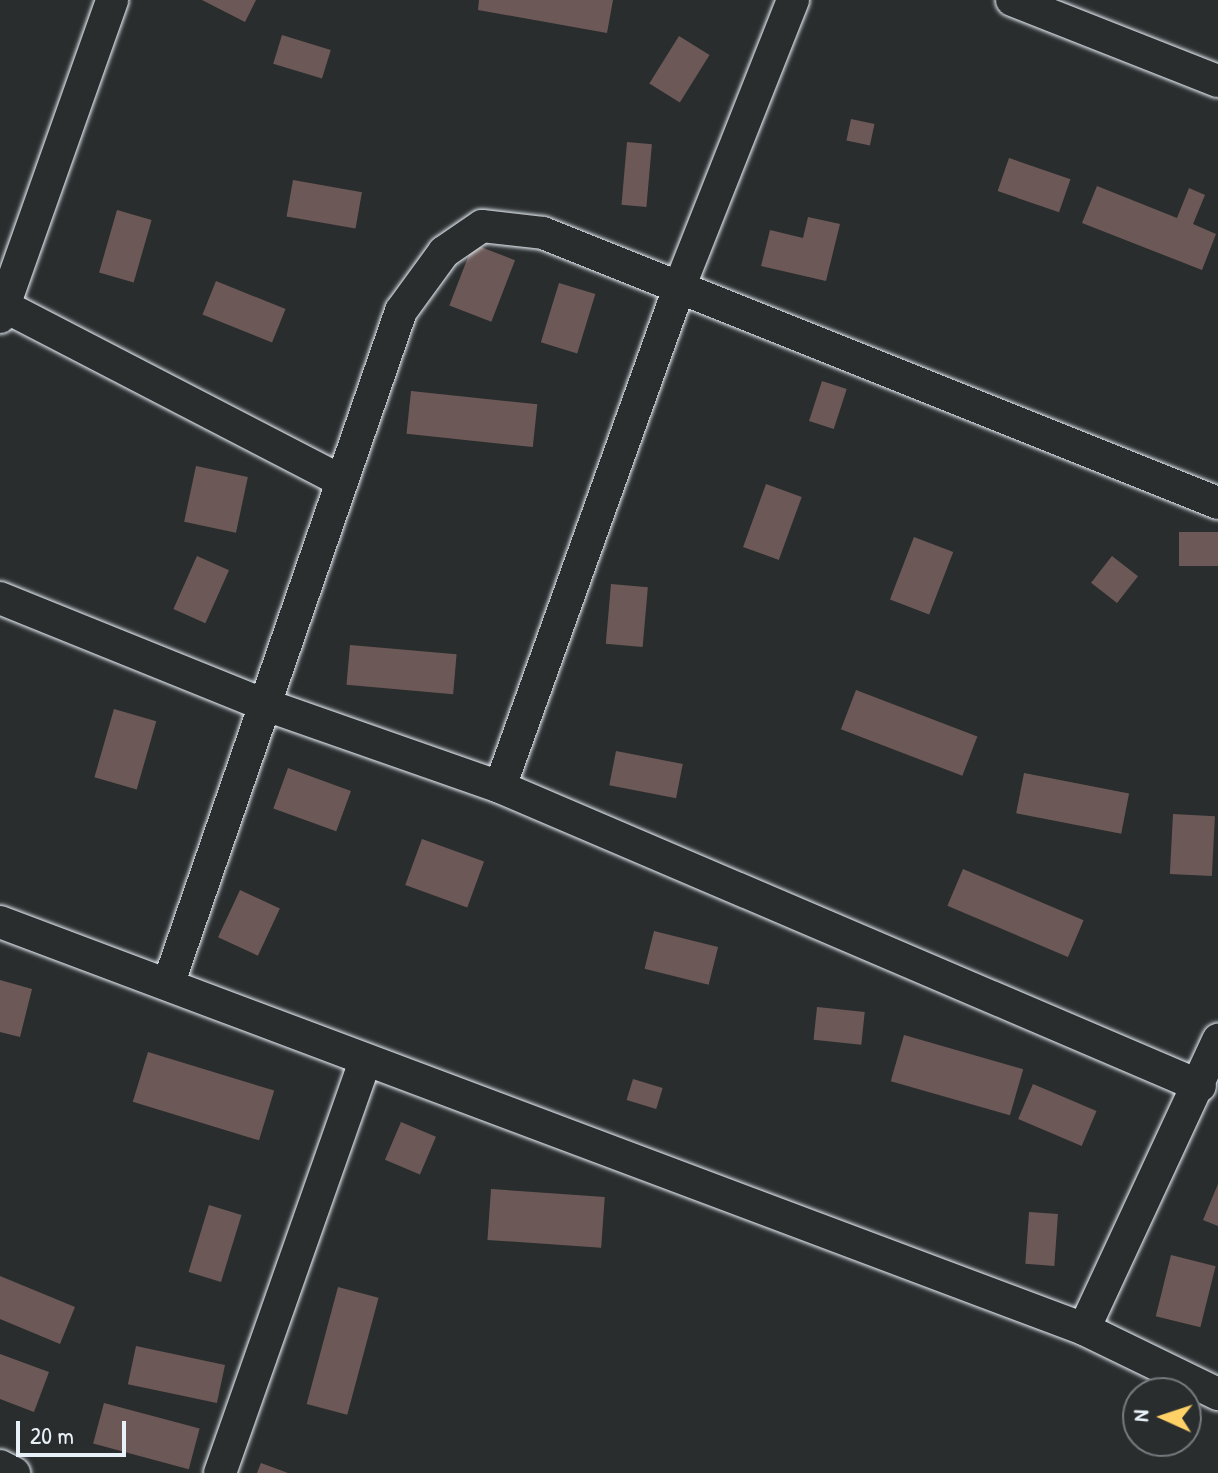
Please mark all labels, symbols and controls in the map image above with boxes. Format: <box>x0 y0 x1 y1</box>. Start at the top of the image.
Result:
north arrow <box>1122 1377 1202 1457</box>
scale bar <box>20 1405 130 1455</box>
text: N <box>1125 1409 1155 1422</box>
text: 20 m <box>30 1419 74 1451</box>

